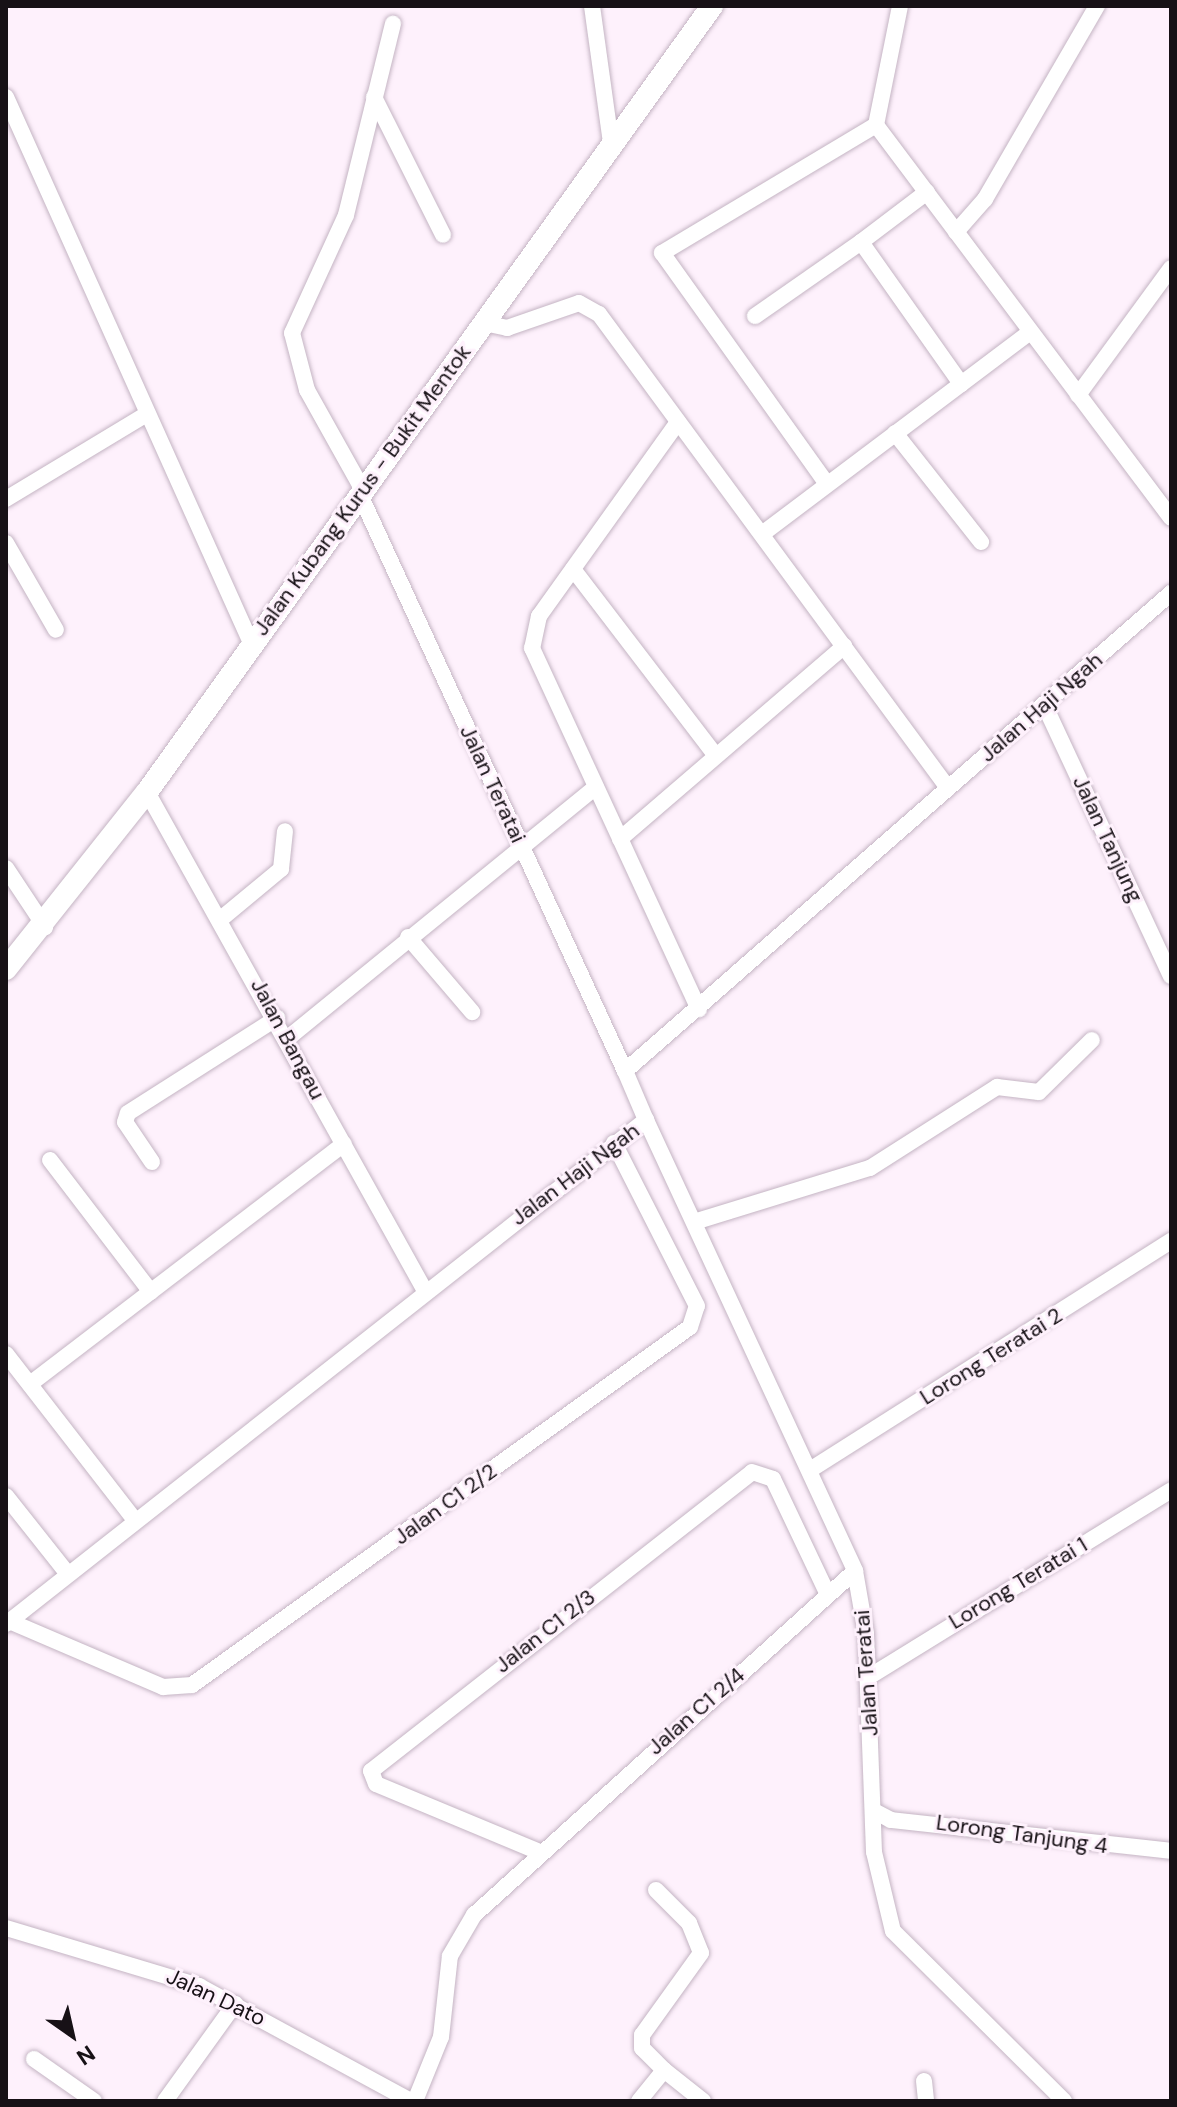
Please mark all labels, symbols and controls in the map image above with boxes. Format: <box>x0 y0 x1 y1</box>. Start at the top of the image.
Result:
street label: Jalan Kubang Kurus - Bukit Mentok <box>248 339 476 641</box>
street label: Jalan Haji Ngah <box>974 647 1108 767</box>
street label: Jalan Teratai <box>454 721 532 847</box>
street label: Jalan Tanjung <box>1067 772 1149 906</box>
street label: Jalan Bangau <box>245 974 331 1104</box>
street label: Jalan Haji Ngah <box>506 1117 644 1231</box>
street label: Lorong Teratai 2 <box>915 1302 1067 1410</box>
street label: Jalan C1 2/2 <box>388 1458 502 1550</box>
street label: Lorong Teratai 1 <box>944 1531 1092 1635</box>
street label: Jalan C1 2/3 <box>489 1584 601 1678</box>
street label: Jalan Teratai <box>848 1609 884 1737</box>
street label: Jalan C1 2/4 <box>642 1662 750 1760</box>
street label: Lorong Tanjung 4 <box>934 1809 1110 1859</box>
street label: Jalan Dato <box>162 1963 270 2031</box>
north arrow <box>32 1995 112 2075</box>
text: N <box>71 2039 100 2072</box>

